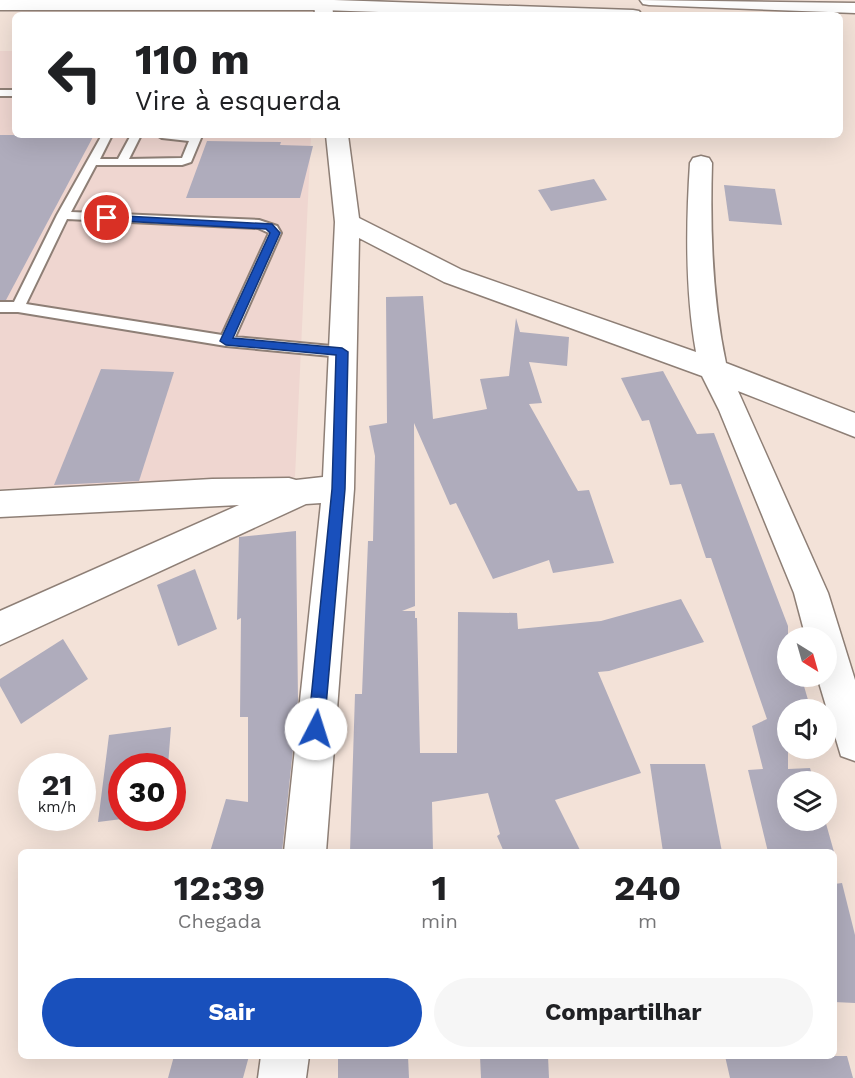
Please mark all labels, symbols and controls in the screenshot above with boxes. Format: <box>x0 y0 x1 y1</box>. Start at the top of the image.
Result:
text: 110 m <box>135 35 250 84</box>
icon: left <box>36 36 114 114</box>
text: Vire à esquerda <box>135 85 341 117</box>
pin <box>81 192 132 243</box>
icon: arrive <box>90 201 123 234</box>
north arrow <box>777 627 837 687</box>
map controls <box>777 627 837 831</box>
position arrow <box>284 697 348 761</box>
button: sound <box>777 699 837 759</box>
speed limit sign: 30 <box>108 753 186 831</box>
text: 21 <box>42 767 72 802</box>
button: layers <box>777 771 837 831</box>
text: km/h <box>38 798 76 816</box>
text: 12:39 <box>174 867 265 909</box>
text: 1 <box>432 867 447 909</box>
text: 240 <box>614 867 681 909</box>
text: Chegada <box>178 909 261 933</box>
text: min <box>421 909 458 933</box>
text: m <box>638 909 657 933</box>
button: Sair <box>42 978 422 1047</box>
button: Compartilhar <box>434 978 813 1047</box>

